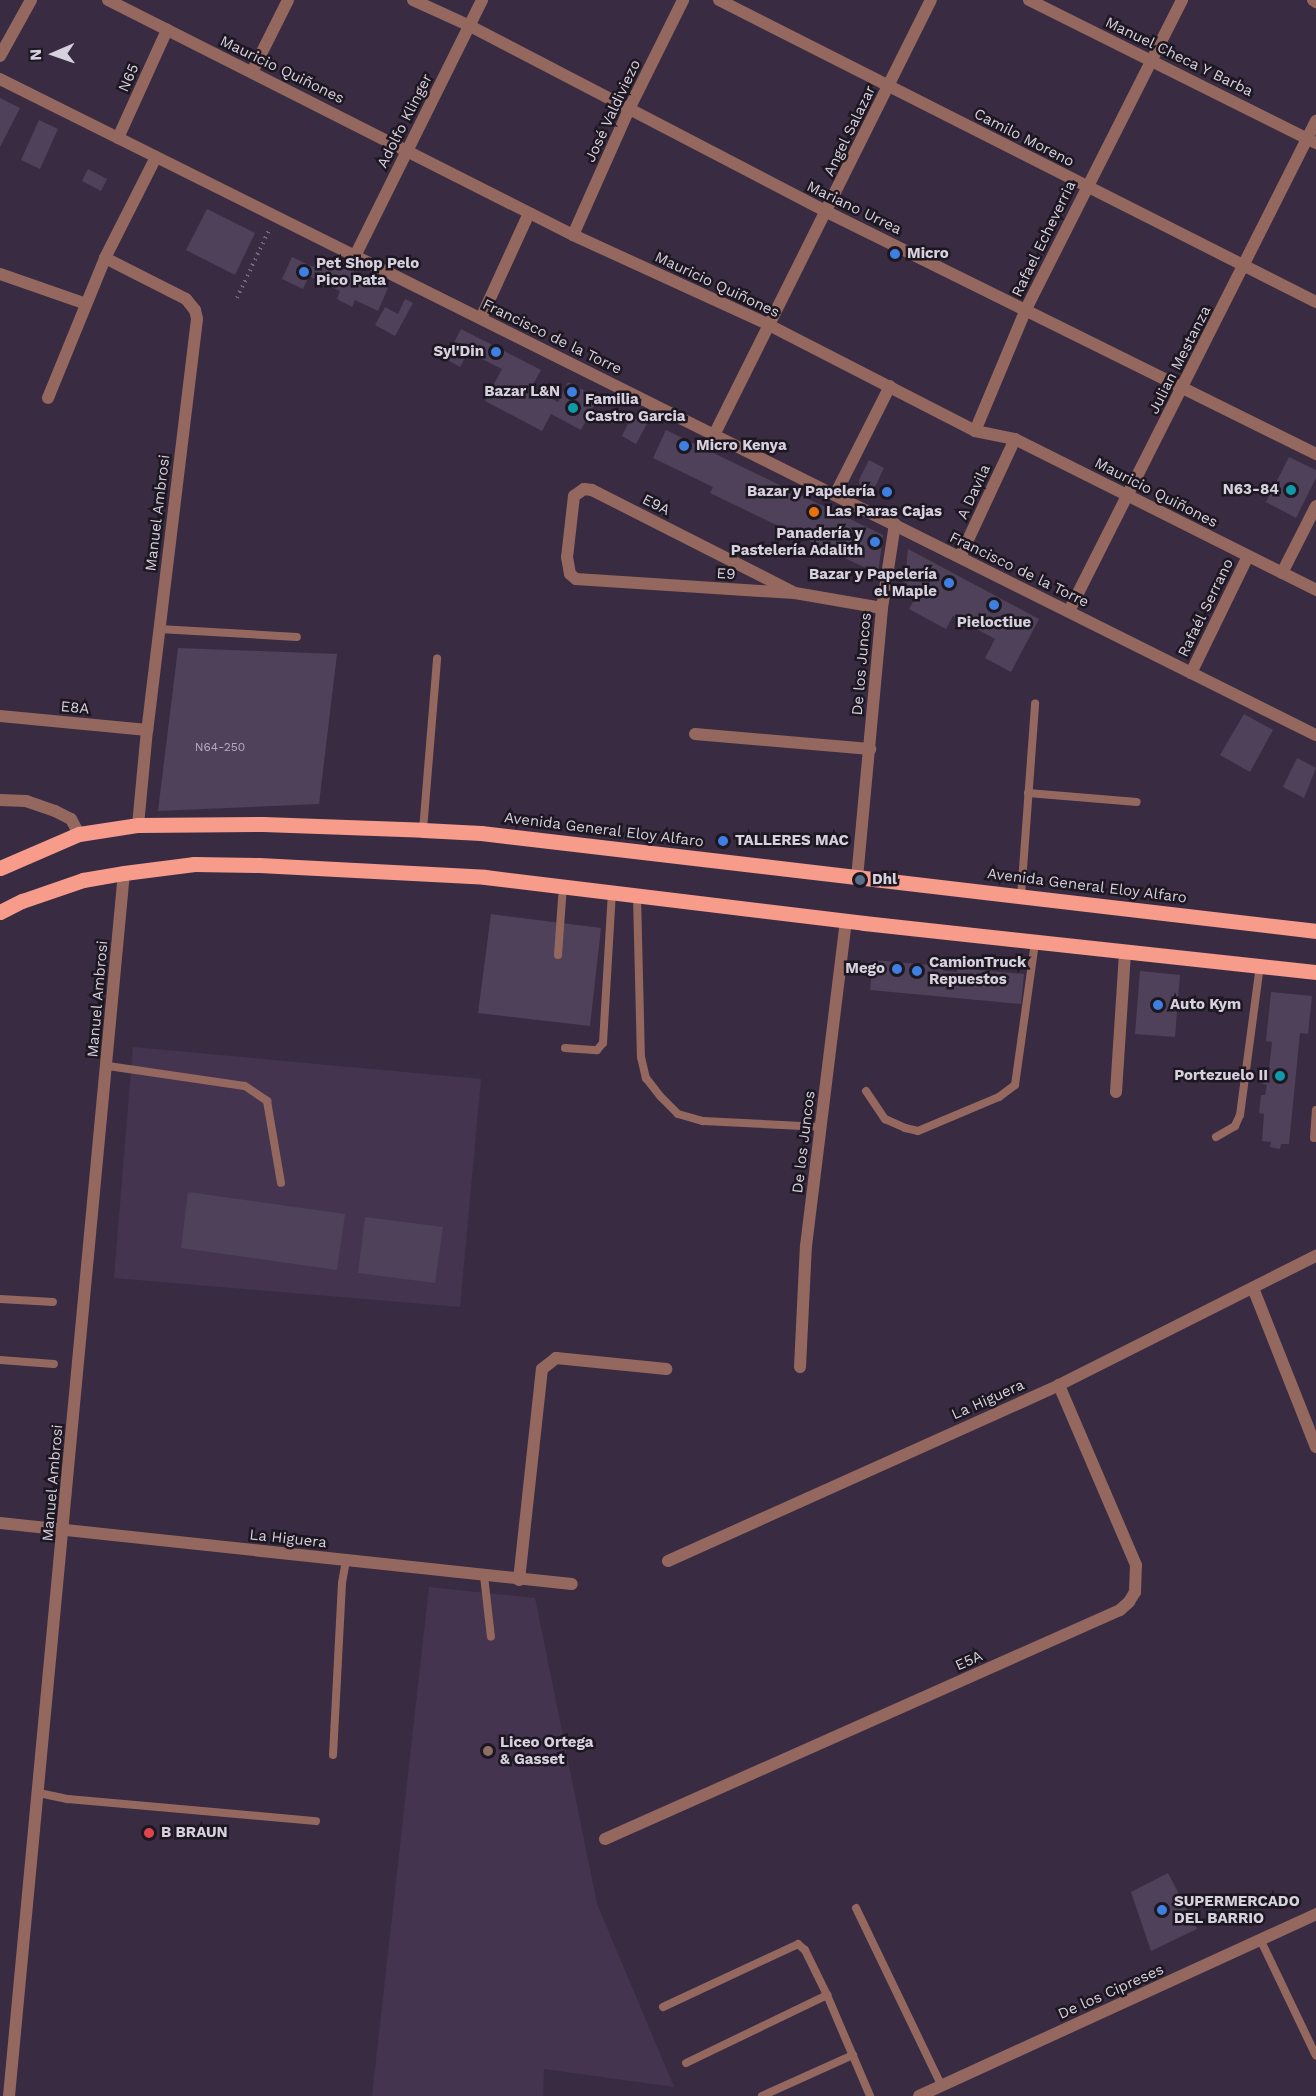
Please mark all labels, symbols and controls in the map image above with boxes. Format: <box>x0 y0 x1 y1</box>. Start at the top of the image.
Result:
street label: Manuel Checa Y Barba <box>1101 13 1257 101</box>
north arrow <box>24 24 84 84</box>
street label: Mauricio Quiñones <box>217 32 347 108</box>
text: N <box>26 48 45 61</box>
street label: José Valdiviezo <box>581 57 645 165</box>
street label: N65 <box>115 61 143 95</box>
street label: Adolfo Klinger <box>374 71 436 171</box>
street label: Angel Salazar <box>820 82 880 180</box>
street label: Camilo Moreno <box>971 105 1077 171</box>
street label: Mariano Urrea <box>804 177 904 239</box>
street label: Rafael Echeverria <box>1008 178 1080 300</box>
place label: Micro <box>907 245 949 263</box>
marker: Micro <box>888 247 902 261</box>
street label: Mauricio Quiñones <box>652 248 782 322</box>
place label: Pet Shop Pelo Pico Pata <box>316 254 419 289</box>
marker: Pet Shop Pelo Pico Pata <box>297 265 311 279</box>
street label: Francisco de la Torre <box>479 295 625 379</box>
street label: Julian Mestanza <box>1145 303 1215 417</box>
place label: Syl'Din <box>433 343 484 361</box>
marker: Syl'Din <box>489 345 503 359</box>
place label: Bazar L&N <box>484 383 560 401</box>
marker: Bazar L&N <box>565 385 579 399</box>
place label: Familia Castro Garcia <box>585 390 686 425</box>
marker: Familia Castro Garcia <box>566 401 580 415</box>
place label: Micro Kenya <box>696 437 787 455</box>
marker: Micro Kenya <box>677 439 691 453</box>
street label: Manuel Ambrosi <box>142 453 174 573</box>
street label: Mauricio Quiñones <box>1091 454 1221 532</box>
street label: A Davila <box>953 461 995 523</box>
place label: N63-84 <box>1223 481 1279 499</box>
place label: Bazar y Papelería <box>746 483 875 501</box>
marker: N63-84 <box>1284 483 1298 497</box>
marker: Bazar y Papelería <box>880 485 894 499</box>
street label: E9A <box>639 490 673 520</box>
place label: Las Paras Cajas <box>826 503 942 521</box>
marker: Las Paras Cajas <box>807 505 821 519</box>
place label: Panadería y Pastelería Adalith <box>730 524 863 559</box>
street label: Francisco de la Torre <box>946 528 1092 612</box>
marker: Panadería y Pastelería Adalith <box>868 535 882 549</box>
street label: Rafaél Serrano <box>1174 556 1238 660</box>
street label: E9 <box>716 565 736 583</box>
place label: Bazar y Papelería el Maple <box>808 565 937 600</box>
marker: Bazar y Papelería el Maple <box>942 576 956 590</box>
marker: Pieloctiue <box>987 598 1001 612</box>
street label: De los Juncos <box>849 612 875 716</box>
place label: Pieloctiue <box>957 614 1031 632</box>
street label: E8A <box>60 698 90 718</box>
house number: N64-250 <box>195 741 245 755</box>
street label: Avenida General Eloy Alfaro <box>502 809 706 851</box>
place label: TALLERES MAC <box>735 832 849 850</box>
marker: TALLERES MAC <box>716 834 730 848</box>
street label: Avenida General Eloy Alfaro <box>985 865 1189 907</box>
place label: Dhl <box>872 871 897 889</box>
marker: Dhl <box>853 873 867 887</box>
street label: Manuel Ambrosi <box>84 939 112 1059</box>
place label: CamionTruck Repuestos <box>929 953 1026 988</box>
place label: Mego <box>845 960 885 978</box>
marker: Mego <box>890 962 904 976</box>
marker: CamionTruck Repuestos <box>910 964 924 978</box>
place label: Auto Kym <box>1170 996 1241 1014</box>
marker: Auto Kym <box>1151 998 1165 1012</box>
place label: Portezuelo II <box>1174 1067 1268 1085</box>
marker: Portezuelo II <box>1273 1069 1287 1083</box>
street label: De los Juncos <box>789 1090 819 1194</box>
street label: La Higuera <box>949 1376 1027 1424</box>
street label: Manuel Ambrosi <box>39 1423 67 1543</box>
street label: La Higuera <box>248 1526 328 1552</box>
street label: E5A <box>952 1647 986 1675</box>
place label: Liceo Ortega & Gasset <box>500 1733 593 1768</box>
marker: Liceo Ortega & Gasset <box>481 1744 495 1758</box>
place label: B BRAUN <box>161 1824 228 1842</box>
marker: B BRAUN <box>142 1826 156 1840</box>
place label: SUPERMERCADO DEL BARRIO <box>1174 1892 1300 1927</box>
marker: SUPERMERCADO DEL BARRIO <box>1155 1903 1169 1917</box>
street label: De los Cipreses <box>1055 1961 1167 2023</box>

